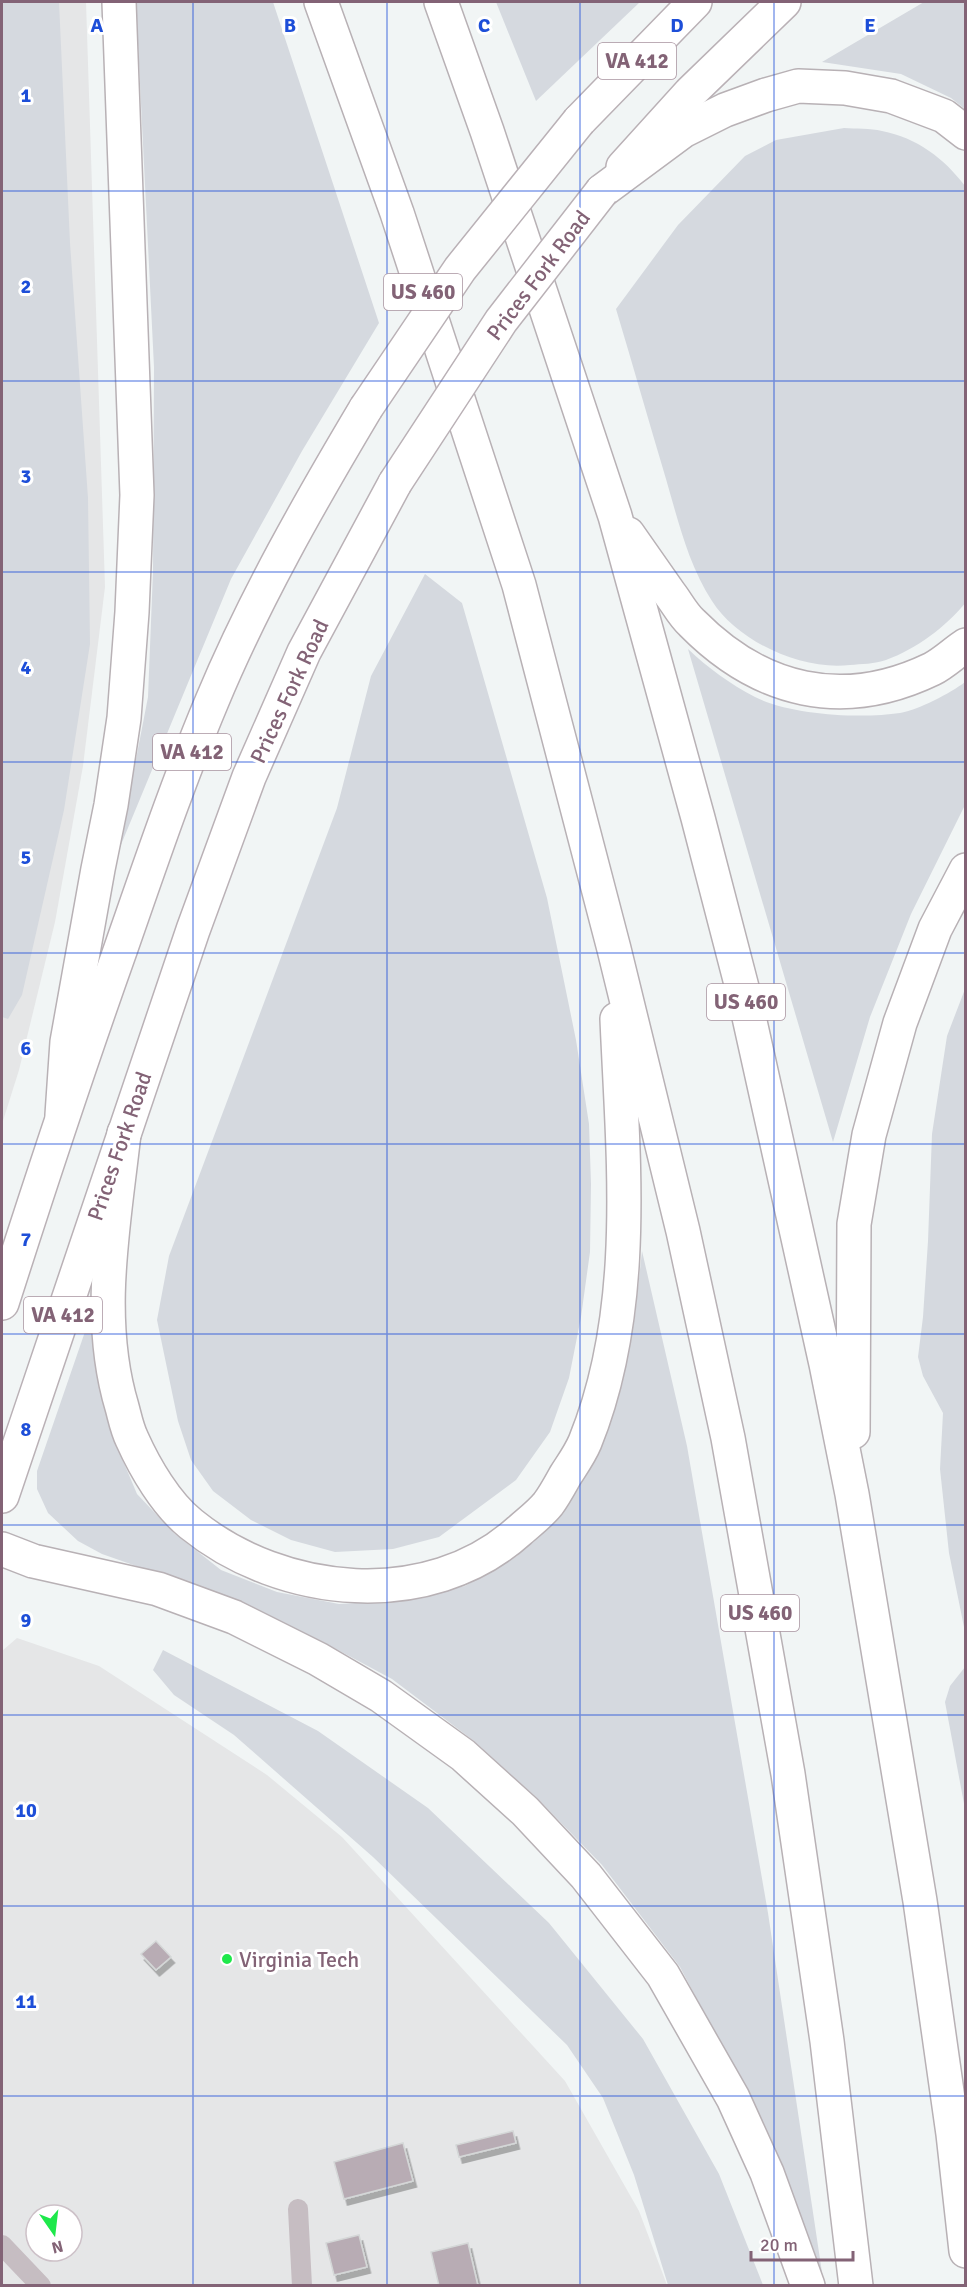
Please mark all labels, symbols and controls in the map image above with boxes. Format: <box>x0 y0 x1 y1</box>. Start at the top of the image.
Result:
text: A <box>91 13 104 38</box>
text: B <box>284 13 296 38</box>
text: C <box>478 13 490 38</box>
text: D <box>670 13 684 38</box>
text: E <box>864 13 876 38</box>
road number: VA 412 <box>598 43 676 79</box>
text: 1 <box>21 83 32 108</box>
street label: Prices Fork Road <box>481 205 596 346</box>
text: 2 <box>21 274 31 299</box>
road number: US 460 <box>384 274 462 310</box>
text: 3 <box>21 464 31 489</box>
street label: Prices Fork Road <box>244 615 335 767</box>
text: 4 <box>21 655 32 680</box>
road number: VA 412 <box>153 734 231 770</box>
text: 5 <box>21 845 31 870</box>
road number: US 460 <box>707 984 785 1020</box>
text: 6 <box>21 1036 32 1061</box>
street label: Prices Fork Road <box>81 1068 158 1224</box>
text: 7 <box>21 1227 32 1252</box>
road number: VA 412 <box>24 1297 102 1333</box>
text: 8 <box>21 1417 32 1442</box>
road number: US 460 <box>721 1595 799 1631</box>
text: 9 <box>21 1608 32 1633</box>
text: 10 <box>15 1798 37 1823</box>
place label: Virginia Tech <box>239 1946 359 1973</box>
marker: Virginia Tech <box>220 1952 234 1966</box>
text: 11 <box>15 1989 37 2014</box>
north arrow <box>24 2203 84 2263</box>
scale bar <box>751 2224 853 2262</box>
text: 20 m <box>760 2234 798 2256</box>
text: N <box>50 2236 65 2258</box>

